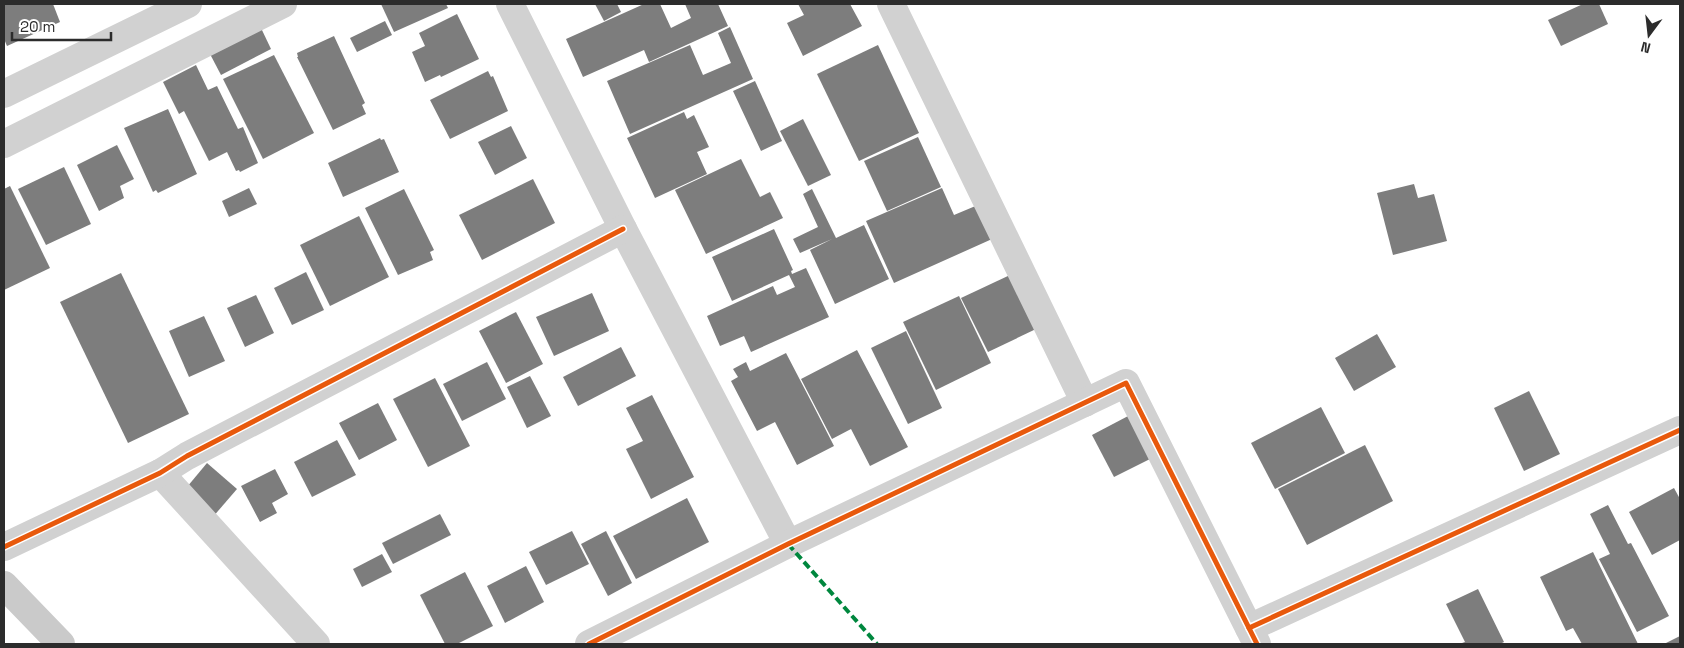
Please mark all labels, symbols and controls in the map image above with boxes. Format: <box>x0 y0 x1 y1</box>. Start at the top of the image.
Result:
scale bar <box>12 10 111 42</box>
north arrow <box>1624 10 1674 60</box>
text: 20 m <box>20 17 55 36</box>
text: N <box>1639 38 1653 57</box>

